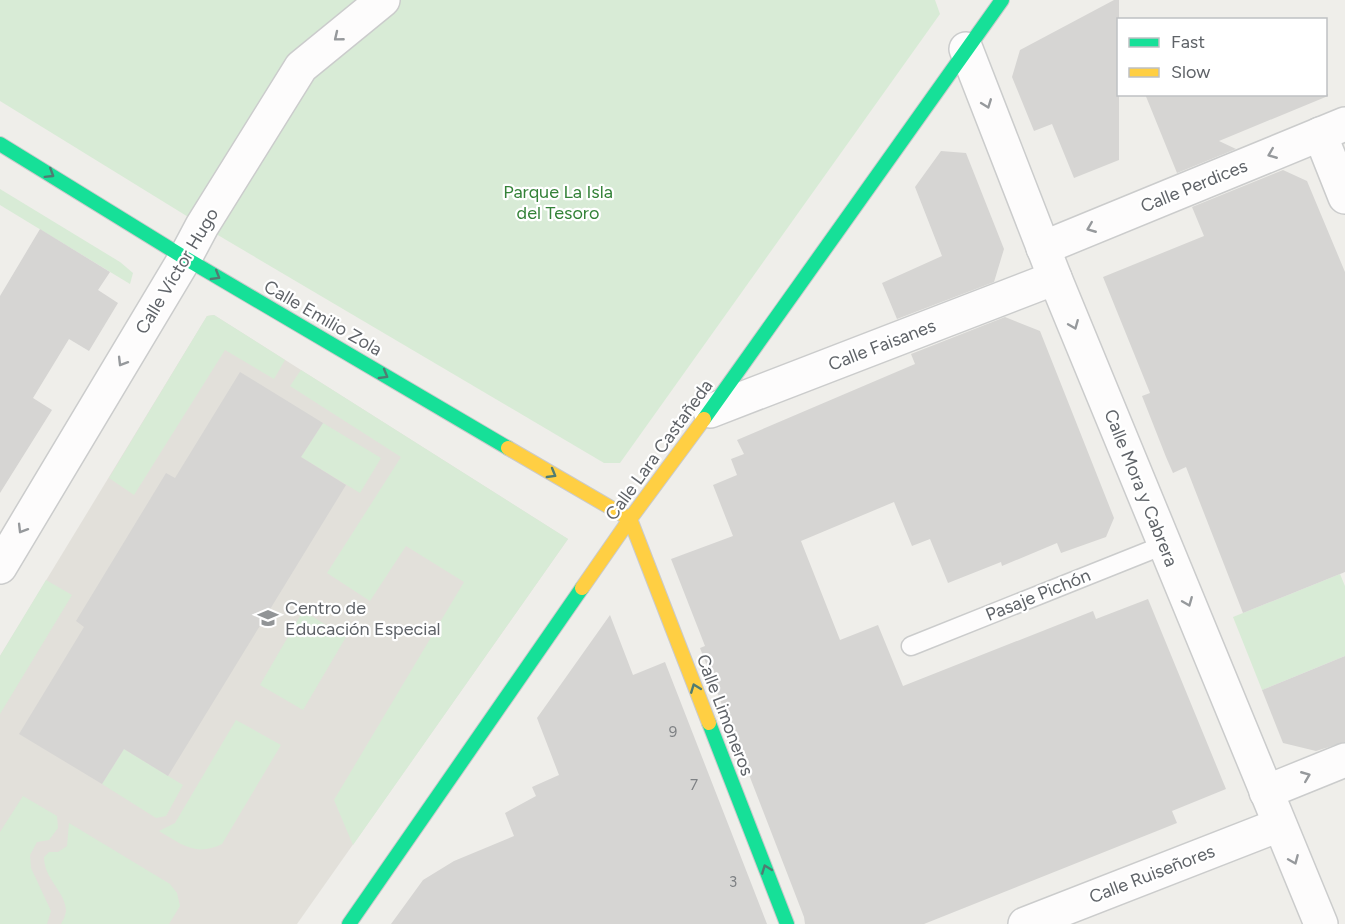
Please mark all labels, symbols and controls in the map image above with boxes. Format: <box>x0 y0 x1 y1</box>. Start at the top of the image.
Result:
legend <box>1117 18 1327 96</box>
one-way arrow <box>334 30 345 41</box>
text: Fast <box>1171 31 1205 53</box>
text: Slow <box>1171 61 1210 83</box>
one-way arrow <box>980 98 993 109</box>
one-way arrow <box>1267 147 1278 159</box>
street label: Calle Perdices <box>1137 155 1251 217</box>
one-way arrow <box>44 167 54 179</box>
park label: Parque La Isla del Tesoro <box>503 181 613 224</box>
street label: Calle Víctor Hugo <box>131 204 223 338</box>
one-way arrow <box>1086 221 1097 233</box>
one-way arrow <box>210 269 220 281</box>
street label: Calle Emilio Zola <box>260 275 386 361</box>
street label: Calle Faisanes <box>825 314 939 376</box>
one-way arrow <box>1067 318 1079 329</box>
one-way arrow <box>118 356 130 366</box>
one-way arrow <box>378 368 388 379</box>
street label: Calle Lara Castañeda <box>601 375 717 525</box>
street label: Calle Mora y Cabrera <box>1099 406 1183 570</box>
one-way arrow <box>546 466 556 478</box>
one-way arrow <box>18 523 30 533</box>
street label: Pasaje Pichón <box>982 564 1094 626</box>
one-way arrow <box>1181 596 1193 607</box>
place label: Centro de Educación Especial <box>285 597 441 640</box>
school or university icon: Centro de Educación Especial <box>256 606 280 630</box>
street label: Calle Limoneros <box>692 651 758 779</box>
one-way arrow <box>690 683 702 694</box>
house number: 9 <box>669 723 677 741</box>
one-way arrow <box>1299 771 1310 783</box>
house number: 7 <box>690 776 698 794</box>
street label: Calle Ruiseñores <box>1086 840 1218 908</box>
one-way arrow <box>1287 854 1299 865</box>
one-way arrow <box>760 865 773 875</box>
house number: 3 <box>729 873 737 891</box>

